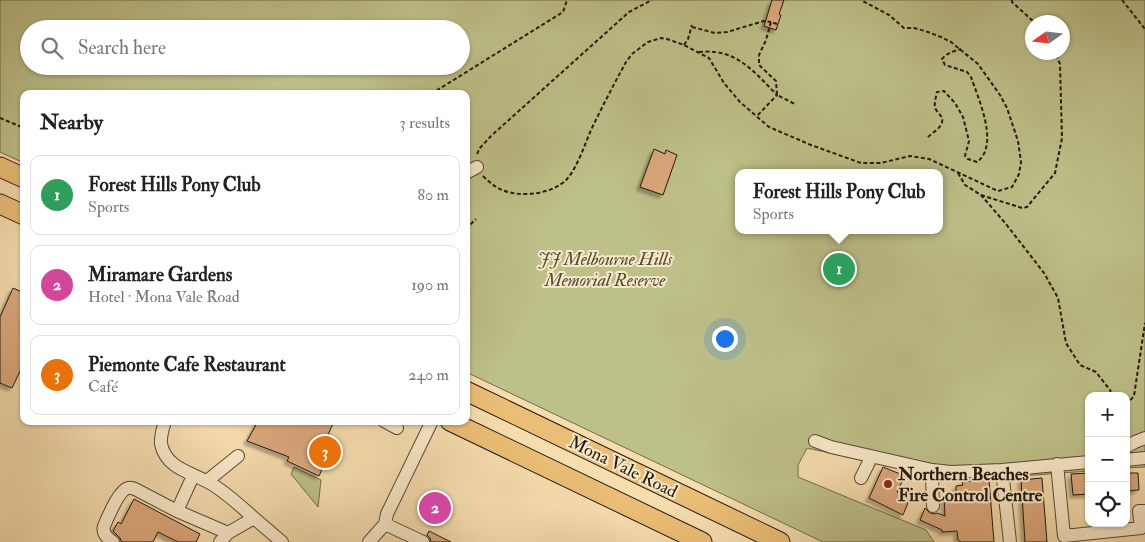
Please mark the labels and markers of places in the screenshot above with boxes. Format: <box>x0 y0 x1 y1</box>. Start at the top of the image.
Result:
pin: 1 <box>823 250 855 288</box>
pin: 3 <box>309 433 341 471</box>
place label: Northern Beaches Fire Control Centre <box>897 463 1043 507</box>
marker: Northern Beaches Fire Control Centre <box>882 478 894 490</box>
pin: 2 <box>419 489 451 527</box>

